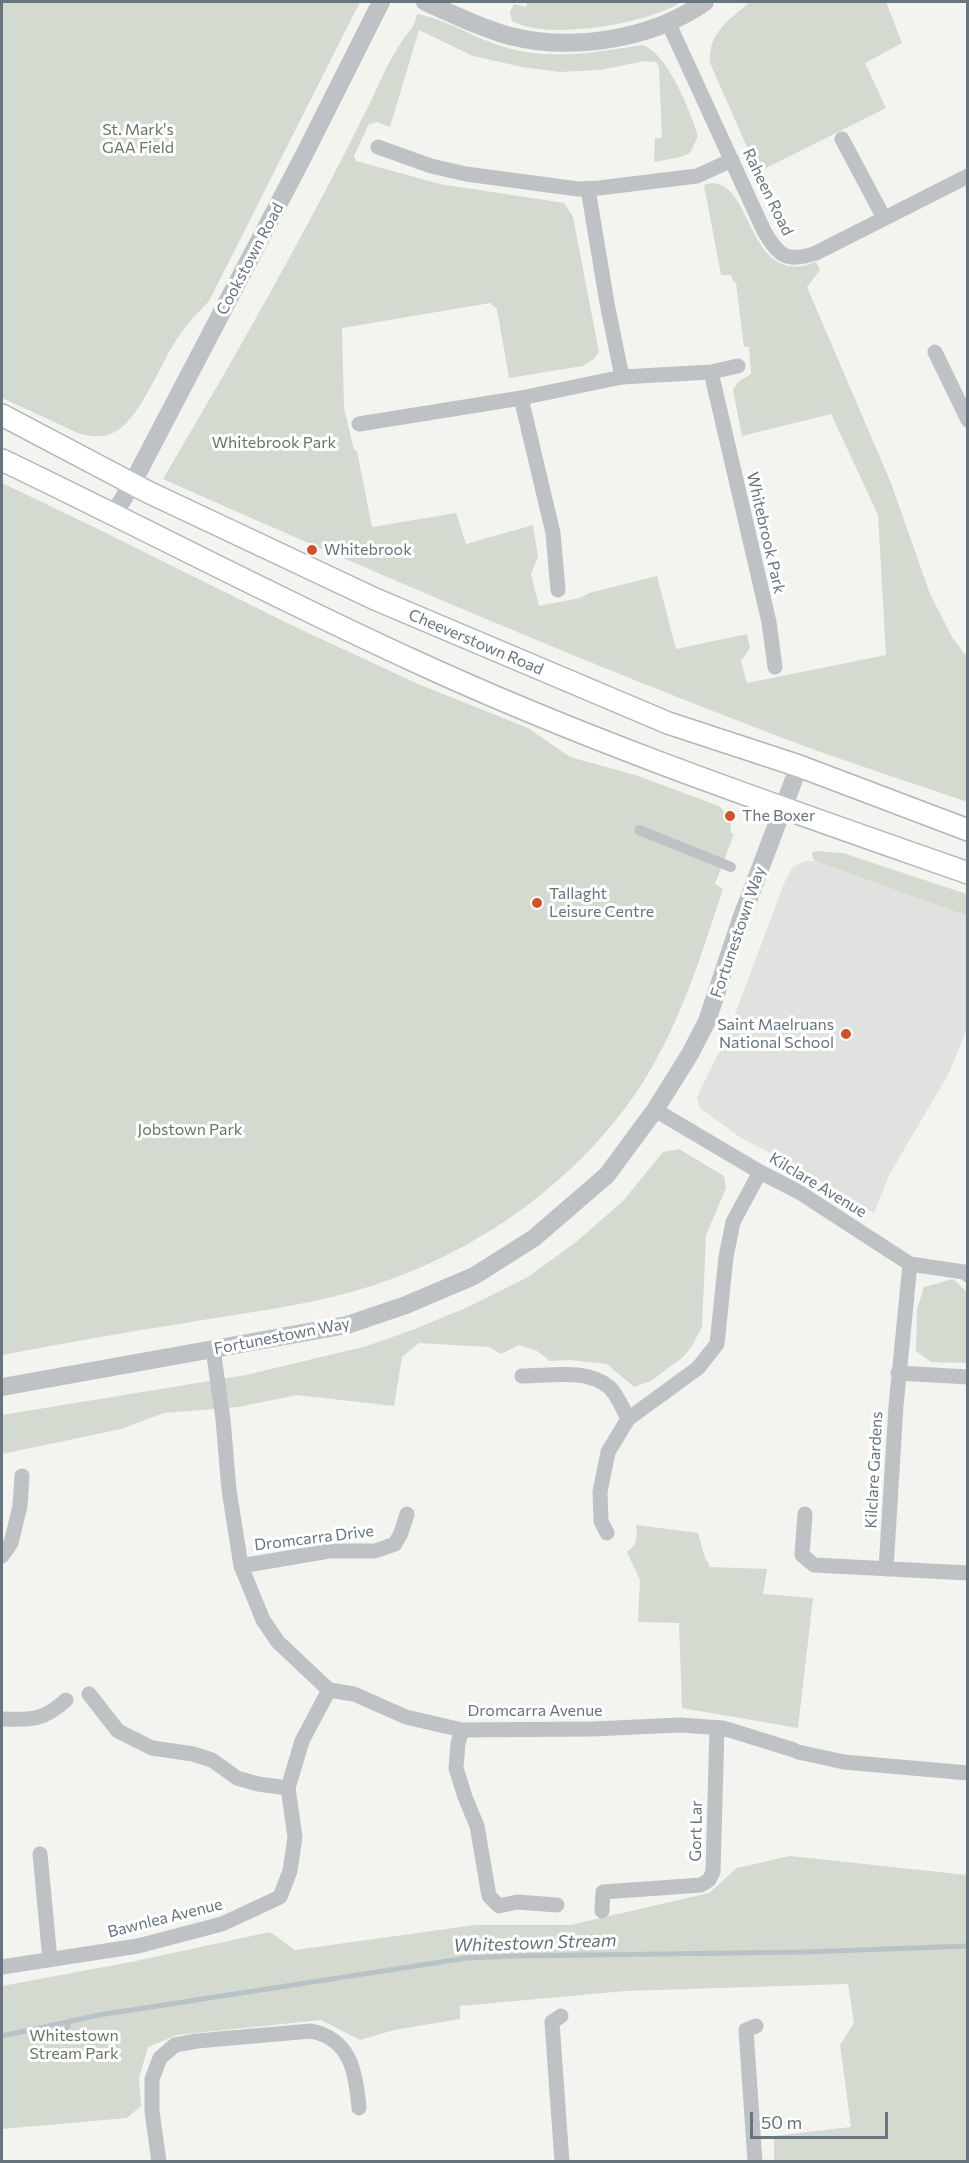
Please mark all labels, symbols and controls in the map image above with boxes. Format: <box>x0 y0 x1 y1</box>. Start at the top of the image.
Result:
park label: St. Mark's GAA Field <box>102 120 174 158</box>
street label: Raheen Road <box>739 145 797 239</box>
street label: Cookstown Road <box>212 200 288 318</box>
park label: Whitebrook Park <box>212 433 336 453</box>
street label: Whitebrook Park <box>743 470 789 596</box>
place label: Whitebrook <box>324 540 412 560</box>
marker: Whitebrook <box>305 543 319 557</box>
street label: Cheeverstown Road <box>406 605 546 679</box>
place label: The Boxer <box>742 806 815 826</box>
marker: The Boxer <box>723 809 737 823</box>
street label: Fortunestown Way <box>706 864 770 1000</box>
place label: Tallaght Leisure Centre <box>549 884 654 922</box>
marker: Tallaght Leisure Centre <box>530 896 544 910</box>
place label: Saint Maelruans National School <box>717 1015 834 1053</box>
marker: Saint Maelruans National School <box>839 1027 853 1041</box>
park label: Jobstown Park <box>138 1120 242 1140</box>
street label: Kilclare Avenue <box>766 1148 870 1222</box>
street label: Fortunestown Way <box>213 1313 351 1359</box>
street label: Kilclare Gardens <box>861 1411 887 1529</box>
street label: Dromcarra Drive <box>253 1521 375 1555</box>
street label: Dromcarra Avenue <box>467 1701 603 1721</box>
street label: Gort Lar <box>686 1800 706 1862</box>
street label: Bawnlea Avenue <box>106 1894 224 1942</box>
water label: Whitestown Stream <box>453 1929 617 1957</box>
park label: Whitestown Stream Park <box>29 2026 119 2064</box>
scale bar <box>753 2100 891 2138</box>
text: 50 m <box>761 2111 802 2133</box>

